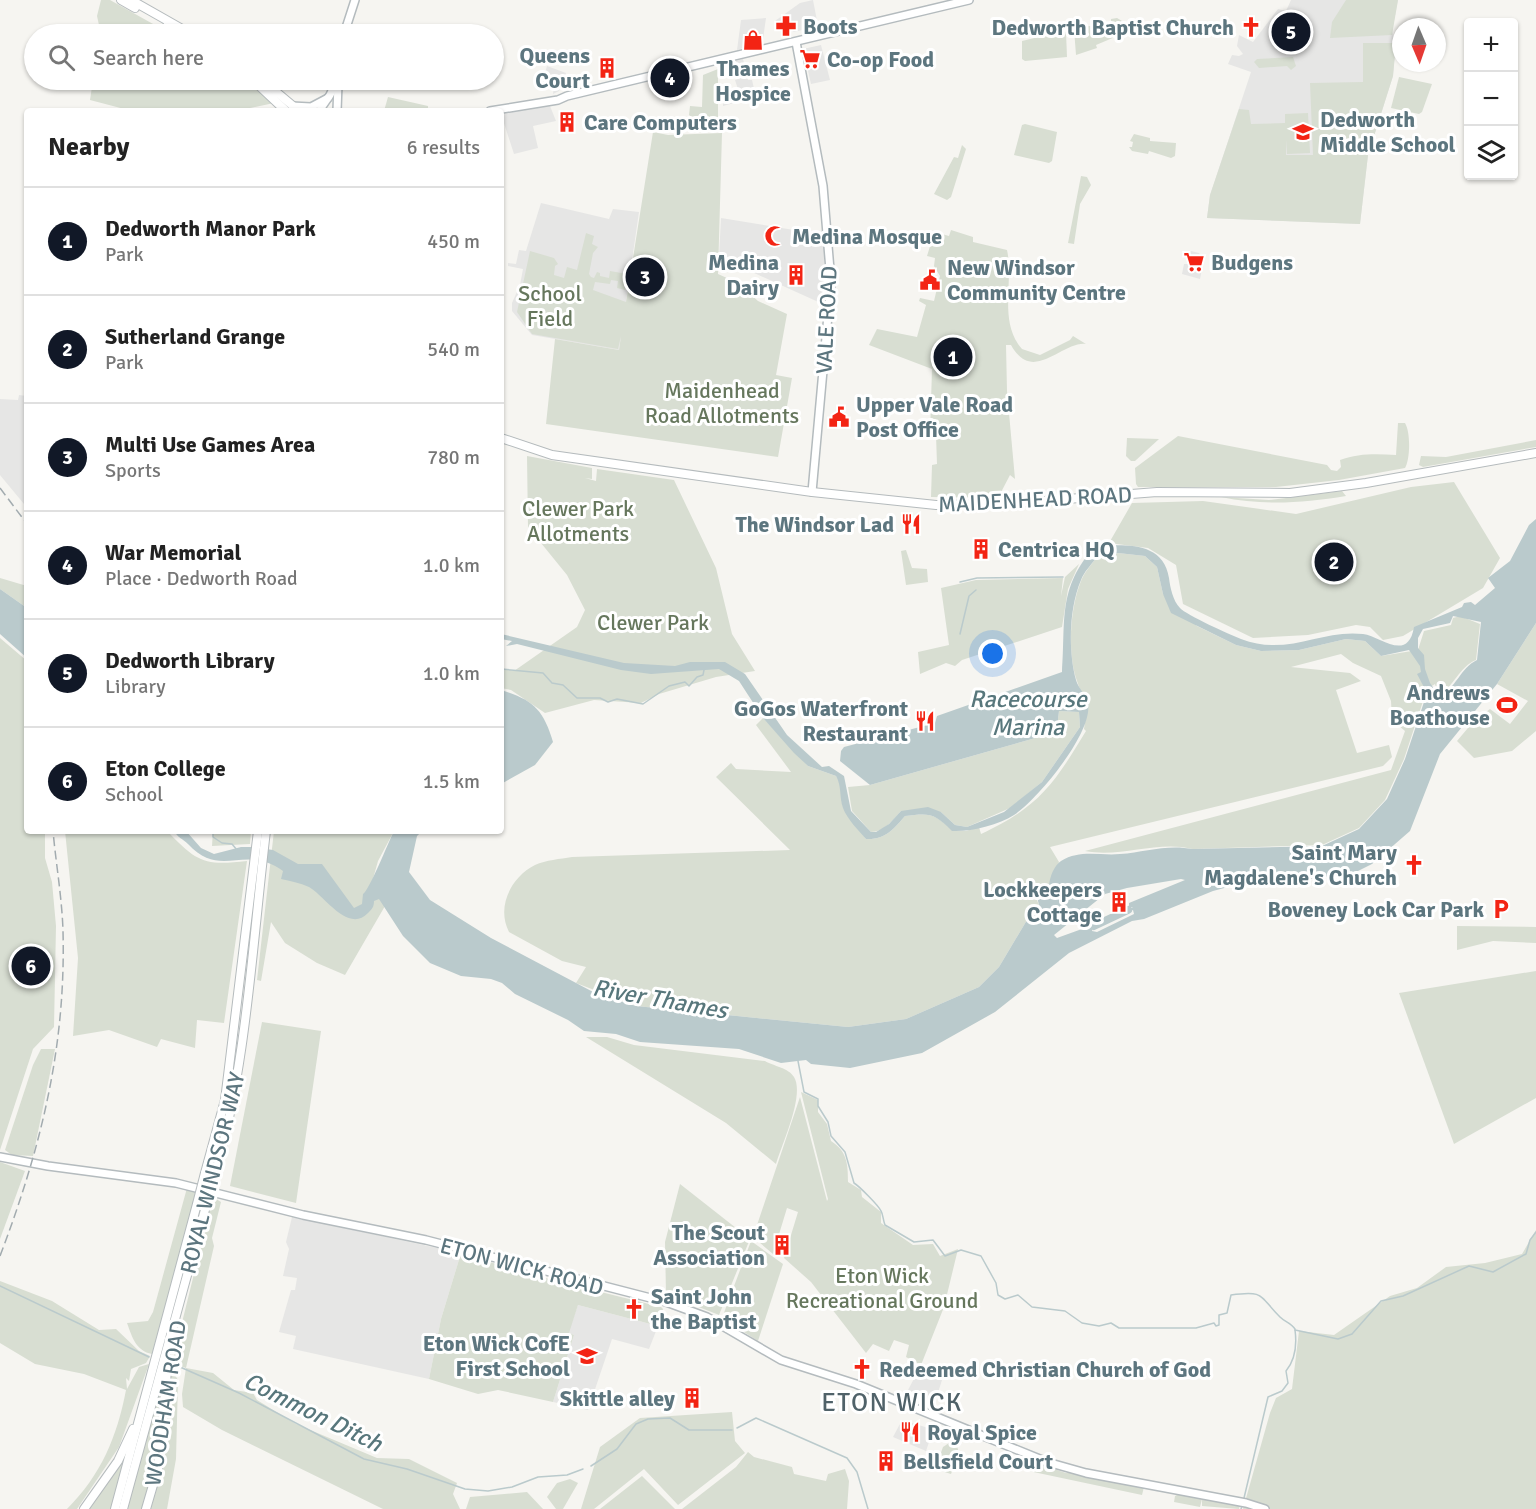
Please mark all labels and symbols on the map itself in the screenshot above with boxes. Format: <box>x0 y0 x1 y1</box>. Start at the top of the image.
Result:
pin: 5 <box>1272 9 1310 54</box>
place label: Boots <box>803 13 858 40</box>
pharmacy icon: Boots <box>774 14 798 38</box>
place label: Dedworth Baptist Church <box>992 14 1234 41</box>
church icon: Dedworth Baptist Church <box>1239 15 1263 39</box>
north arrow <box>1392 18 1446 72</box>
shop icon: Thames Hospice <box>741 28 765 52</box>
place label: Queens Court <box>520 42 590 94</box>
place label: Co-op Food <box>827 46 934 73</box>
supermarket icon: Co-op Food <box>798 47 822 71</box>
place label: Thames Hospice <box>715 55 791 107</box>
building icon: Queens Court <box>595 56 619 80</box>
pin: 4 <box>650 56 690 100</box>
place label: Dedworth Middle School <box>1320 106 1456 158</box>
place label: Care Computers <box>584 109 737 136</box>
building icon: Care Computers <box>555 110 579 134</box>
school or university icon: Dedworth Middle School <box>1291 120 1315 144</box>
place label: Medina Mosque <box>792 223 942 250</box>
mosque icon: Medina Mosque <box>763 224 787 248</box>
place label: Medina Dairy <box>708 249 779 301</box>
place label: Budgens <box>1211 249 1293 276</box>
supermarket icon: Budgens <box>1182 250 1206 274</box>
pin: 3 <box>626 254 664 300</box>
place label: New Windsor Community Centre <box>947 254 1126 306</box>
building icon: Medina Dairy <box>784 263 808 287</box>
street label: VALE ROAD <box>810 265 843 375</box>
public building icon: New Windsor Community Centre <box>918 268 942 292</box>
park label: School Field <box>518 280 582 332</box>
pin: 1 <box>934 334 972 380</box>
park label: Maidenhead Road Allotments <box>645 377 799 429</box>
place label: Upper Vale Road Post Office <box>856 391 1013 443</box>
public building icon: Upper Vale Road Post Office <box>827 405 851 429</box>
street label: MAIDENHEAD ROAD <box>937 481 1133 518</box>
park label: Clewer Park Allotments <box>522 495 634 547</box>
place label: The Windsor Lad <box>735 511 894 538</box>
restaurant icon: The Windsor Lad <box>899 512 923 536</box>
place label: Centrica HQ <box>998 536 1115 563</box>
building icon: Centrica HQ <box>969 537 993 561</box>
pin: 2 <box>1314 540 1354 584</box>
park label: Clewer Park <box>597 609 709 636</box>
your location <box>978 639 1007 668</box>
place label: Andrews Boathouse <box>1389 679 1490 731</box>
water label: Racecourse Marina <box>969 684 1088 742</box>
sports icon: Andrews Boathouse <box>1495 693 1519 717</box>
place label: GoGos Waterfront Restaurant <box>734 695 908 747</box>
restaurant icon: GoGos Waterfront Restaurant <box>913 709 937 733</box>
place label: Saint Mary Magdalene's Church <box>1204 839 1397 891</box>
church icon: Saint Mary Magdalene's Church <box>1402 853 1426 877</box>
place label: Lockkeepers Cottage <box>983 876 1102 928</box>
building icon: Lockkeepers Cottage <box>1107 890 1131 914</box>
place label: Boveney Lock Car Park <box>1267 896 1484 923</box>
parking icon: Boveney Lock Car Park <box>1489 897 1513 921</box>
pin: 6 <box>12 944 51 988</box>
water label: River Thames <box>590 972 732 1026</box>
street label: ROYAL WINDSOR WAY <box>174 1069 251 1277</box>
place label: The Scout Association <box>653 1219 765 1271</box>
street label: ETON WICK ROAD <box>437 1232 607 1301</box>
building icon: The Scout Association <box>770 1233 794 1257</box>
park label: Eton Wick Recreational Ground <box>786 1262 978 1314</box>
place label: Saint John the Baptist <box>650 1283 756 1335</box>
church icon: Saint John the Baptist <box>622 1297 646 1321</box>
street label: WOODHAM ROAD <box>139 1318 192 1488</box>
place label: Eton Wick CofE First School <box>423 1330 570 1382</box>
school or university icon: Eton Wick CofE First School <box>575 1344 599 1368</box>
place label: Redeemed Christian Church of God <box>879 1356 1211 1383</box>
church icon: Redeemed Christian Church of God <box>850 1357 874 1381</box>
water label: Common Ditch <box>239 1366 388 1459</box>
place label: Skittle alley <box>560 1385 675 1412</box>
building icon: Skittle alley <box>680 1386 704 1410</box>
district label: ETON WICK <box>821 1387 963 1419</box>
place label: Royal Spice <box>927 1419 1037 1446</box>
restaurant icon: Royal Spice <box>898 1420 922 1444</box>
place label: Bellsfield Court <box>903 1448 1053 1475</box>
building icon: Bellsfield Court <box>874 1449 898 1473</box>

